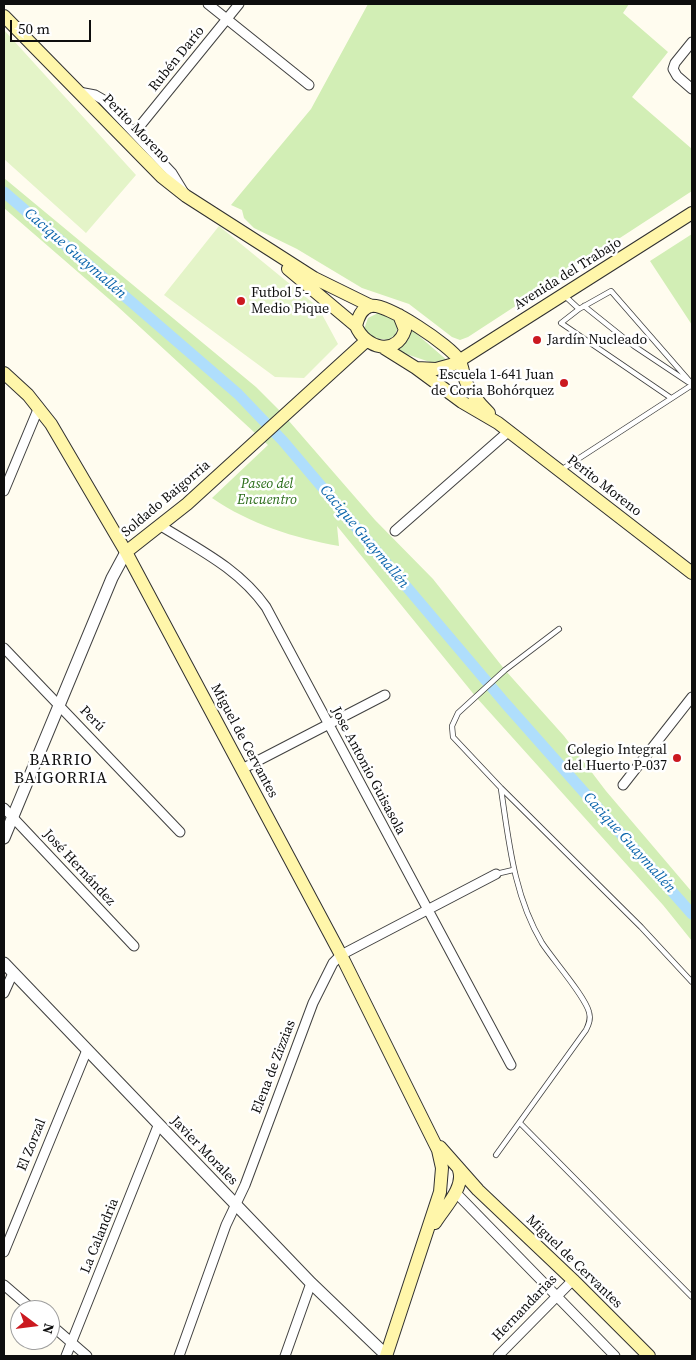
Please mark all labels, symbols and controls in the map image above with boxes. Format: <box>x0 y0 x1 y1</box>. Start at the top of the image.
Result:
scale bar <box>12 10 94 42</box>
text: 50 m <box>18 18 50 39</box>
street label: Rubén Darío <box>146 23 208 95</box>
street label: Perito Moreno <box>99 91 173 167</box>
water label: Cacique Guaymallén <box>20 205 130 303</box>
street label: Avenida del Trabajo <box>511 234 625 314</box>
place label: Futbol 5 - Medio Pique <box>251 285 329 318</box>
marker: Futbol 5 - Medio Pique <box>235 295 247 307</box>
place label: Jardín Nucleado <box>547 332 647 348</box>
marker: Jardín Nucleado <box>531 334 543 346</box>
place label: Escuela 1-641 Juan de Coria Bohórquez <box>431 367 554 400</box>
marker: Escuela 1-641 Juan de Coria Bohórquez <box>558 377 570 389</box>
street label: Perito Moreno <box>563 452 645 520</box>
street label: Soldado Baigorria <box>118 457 214 541</box>
park label: Paseo del Encuentro <box>237 476 297 508</box>
water label: Cacique Guaymallén <box>316 482 412 592</box>
street label: Miguel de Cervantes <box>207 681 281 801</box>
street label: Perú <box>76 703 108 735</box>
street label: Jose Antonio Guisasola <box>327 704 409 838</box>
place label: Colegio Integral del Huerto P-037 <box>563 742 667 774</box>
district label: BARRIO BAIGORRIA <box>13 751 109 789</box>
marker: Colegio Integral del Huerto P-037 <box>671 752 683 764</box>
water label: Cacique Guaymallén <box>579 789 679 897</box>
street label: José Hernández <box>39 826 119 910</box>
street label: Elena de Zizzias <box>248 1018 300 1116</box>
street label: Javier Morales <box>167 1113 241 1189</box>
street label: El Zorzal <box>14 1116 50 1174</box>
street label: La Calandria <box>77 1196 123 1276</box>
street label: Miguel de Cervantes <box>522 1212 626 1312</box>
street label: Hernandarias <box>489 1271 561 1345</box>
north arrow <box>10 1300 60 1350</box>
text: N <box>38 1321 60 1336</box>

